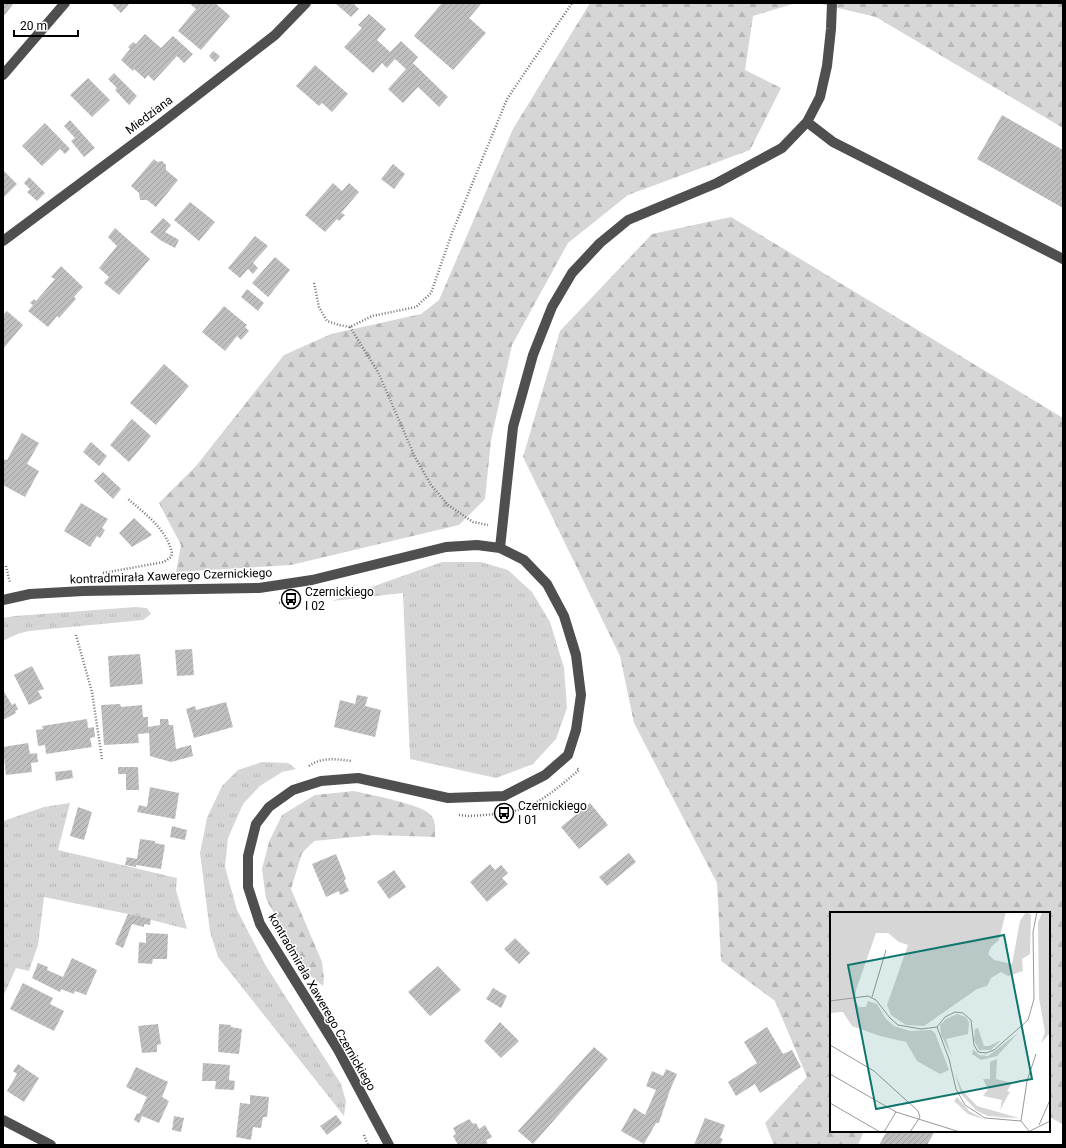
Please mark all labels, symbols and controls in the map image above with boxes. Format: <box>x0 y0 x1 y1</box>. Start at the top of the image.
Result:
scale bar <box>14 12 78 38</box>
text: 20 m <box>20 19 47 33</box>
street label: Miedziana <box>123 93 175 137</box>
street label: kontradmirała Xawerego Czernickiego <box>70 565 273 587</box>
place label: Czernickiego I 02 <box>305 585 374 613</box>
bus stop icon: Czernickiego I 02 <box>280 588 302 610</box>
place label: Czernickiego I 01 <box>518 799 587 827</box>
bus stop icon: Czernickiego I 01 <box>493 802 515 824</box>
street label: kontradmirała Xawerego Czernickiego <box>265 911 379 1093</box>
inset map <box>830 912 1050 1132</box>

